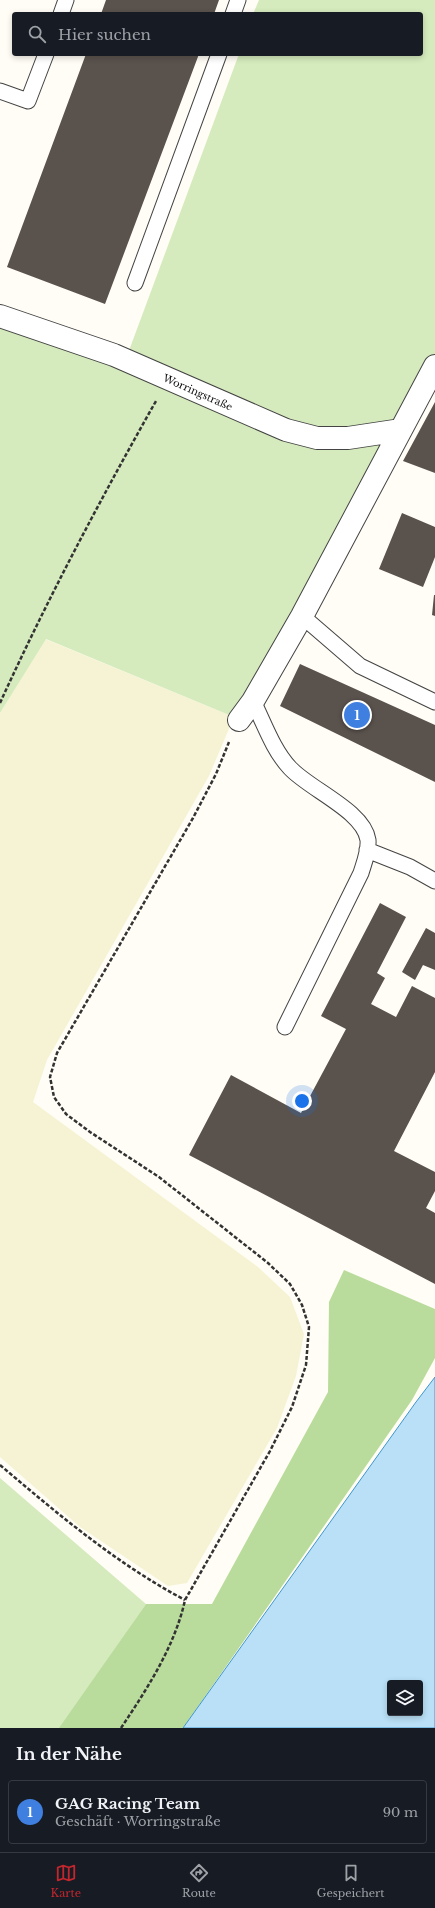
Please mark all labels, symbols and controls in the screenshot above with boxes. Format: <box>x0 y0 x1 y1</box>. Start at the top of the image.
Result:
search box <box>12 12 423 56</box>
icon: search <box>26 23 48 45</box>
text: Hier suchen <box>58 25 151 44</box>
street label: Worringstraße <box>160 371 235 414</box>
pin: 1 <box>344 700 370 730</box>
your location <box>292 1091 312 1111</box>
map controls <box>387 1680 423 1716</box>
button: layers <box>387 1680 423 1716</box>
text: In der Nähe <box>16 1744 122 1765</box>
text: GAG Racing Team <box>55 1794 200 1813</box>
text: 1 <box>27 1804 33 1821</box>
text: 90 m <box>383 1804 418 1821</box>
text: Geschäft · Worringstraße <box>55 1813 221 1830</box>
tab: Karte <box>51 1862 81 1900</box>
tab: Route <box>182 1862 216 1900</box>
tab: Gespeichert <box>317 1862 384 1900</box>

